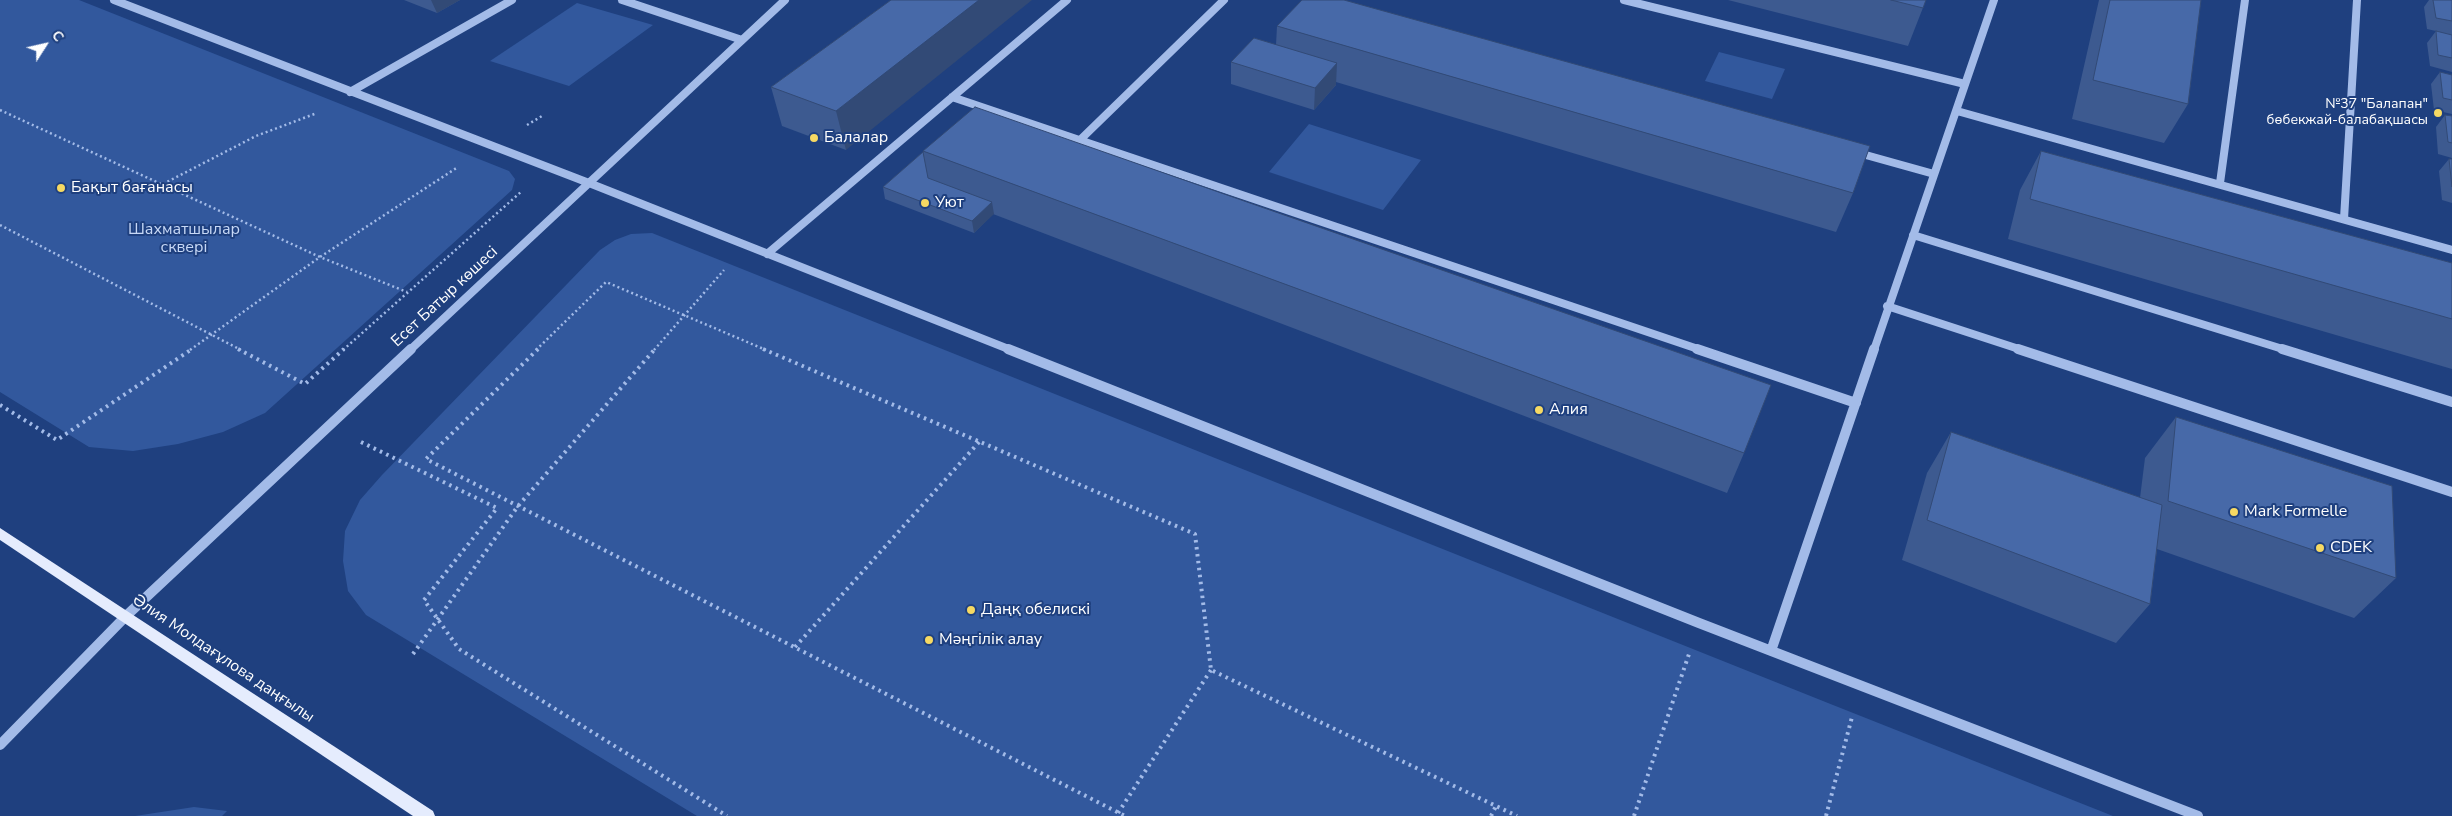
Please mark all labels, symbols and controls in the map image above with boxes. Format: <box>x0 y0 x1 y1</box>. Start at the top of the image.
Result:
north arrow <box>20 20 70 70</box>
text: С <box>47 27 68 45</box>
place label: №37 "Балапан" бөбекжай-балабақшасы <box>2267 97 2428 130</box>
marker: №37 "Балапан" бөбекжай-балабақшасы <box>2432 107 2444 119</box>
place label: Балалар <box>824 128 888 148</box>
marker: Балалар <box>808 132 820 144</box>
place label: Бақыт бағанасы <box>71 178 193 198</box>
marker: Бақыт бағанасы <box>55 182 67 194</box>
place label: Уют <box>935 193 964 213</box>
marker: Уют <box>919 197 931 209</box>
park label: Шахматшылар сквері <box>128 220 240 258</box>
street label: Есет Батыр көшесі <box>388 243 502 351</box>
place label: Алия <box>1549 400 1588 420</box>
marker: Алия <box>1533 404 1545 416</box>
place label: Mark Formelle <box>2244 502 2347 522</box>
marker: Mark Formelle <box>2228 506 2240 518</box>
place label: CDEK <box>2330 538 2372 558</box>
marker: CDEK <box>2314 542 2326 554</box>
street label: Әлия Молдағұлова даңғылы <box>128 591 318 727</box>
place label: Даңқ обелискі <box>981 600 1090 620</box>
marker: Даңқ обелискі <box>965 604 977 616</box>
place label: Мәңгілік алау <box>939 630 1042 650</box>
marker: Мәңгілік алау <box>923 634 935 646</box>

